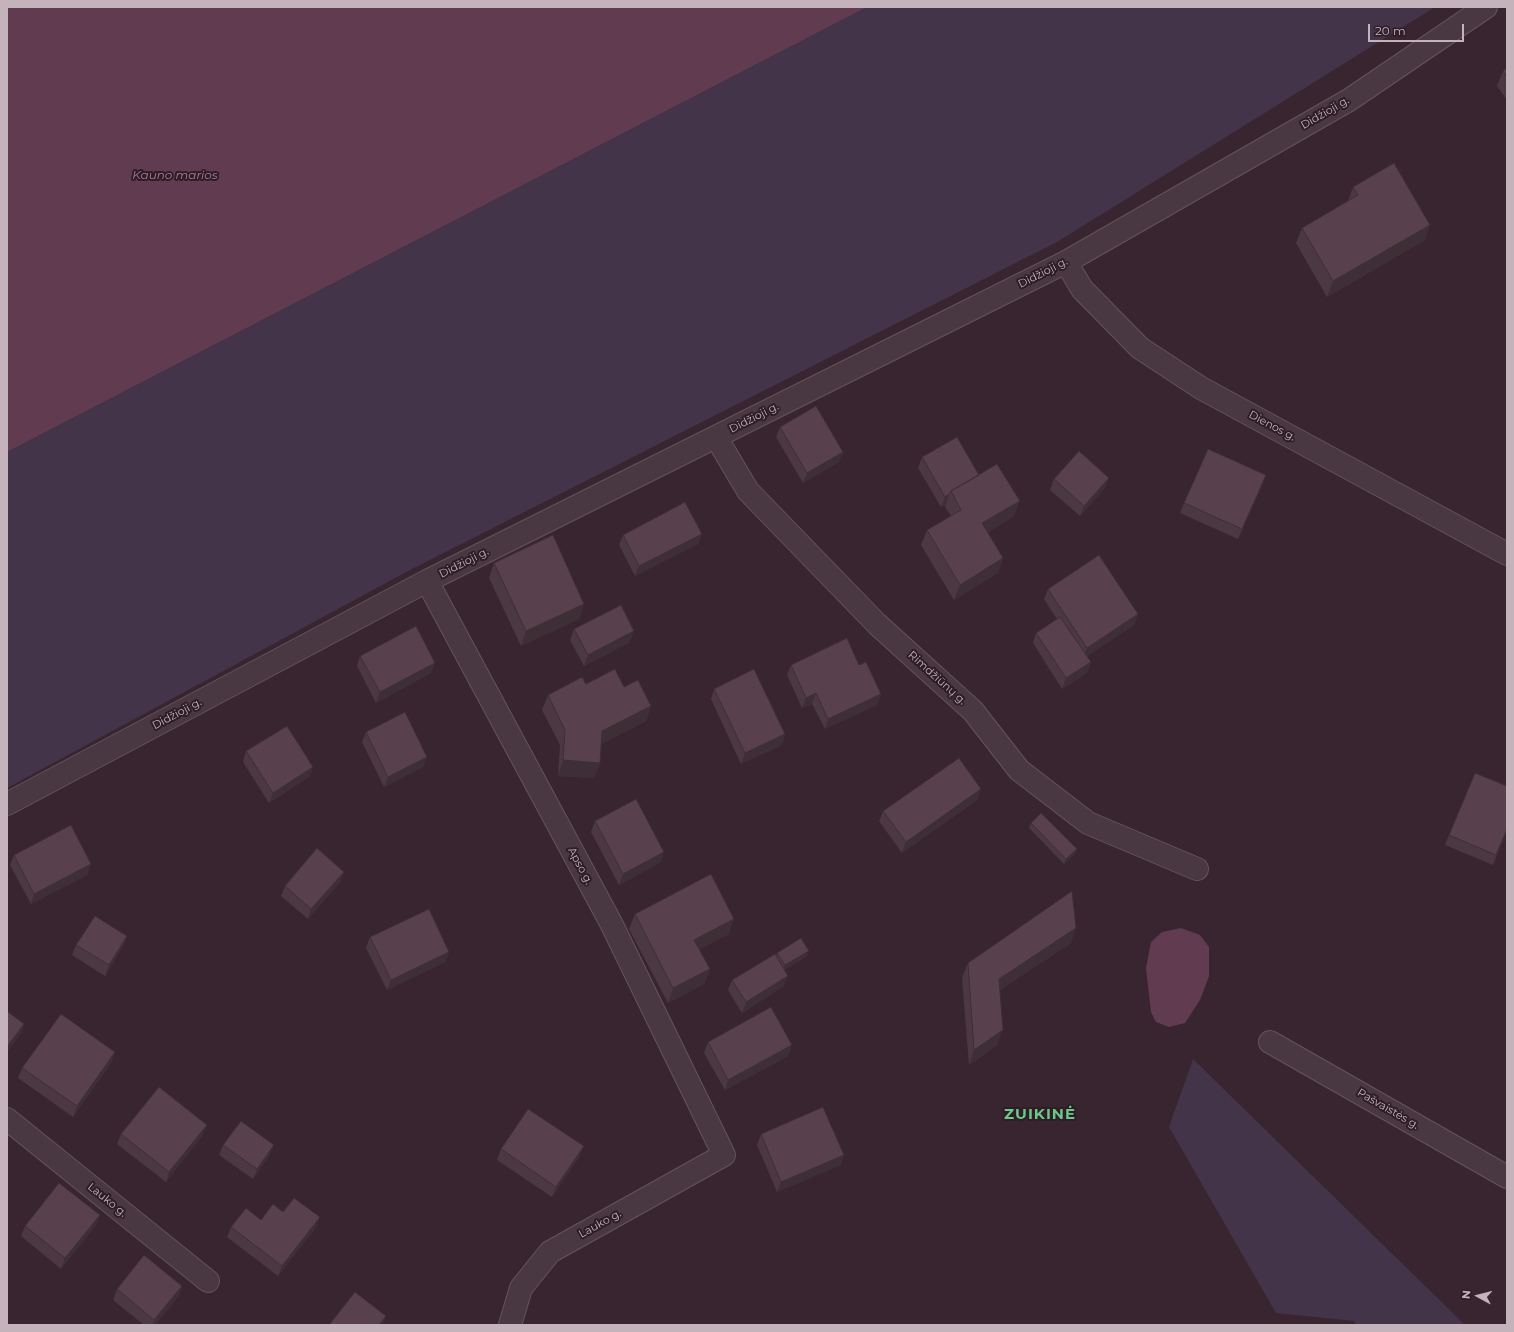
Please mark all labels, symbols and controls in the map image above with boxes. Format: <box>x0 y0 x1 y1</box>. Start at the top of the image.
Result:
scale bar <box>1370 16 1466 42</box>
text: 20 m <box>1375 23 1406 38</box>
street label: Didžioji g. <box>1298 94 1352 132</box>
water label: Kauno marios <box>132 168 218 182</box>
street label: Didžioji g. <box>1016 255 1070 291</box>
street label: Didžioji g. <box>727 400 781 436</box>
street label: Dienos g. <box>1246 408 1298 444</box>
street label: Didžioji g. <box>437 545 491 581</box>
street label: Rimdžiūnų g. <box>905 648 969 708</box>
street label: Didžioji g. <box>150 696 204 732</box>
street label: Apso g. <box>565 845 595 887</box>
street label: Pašvaistės g. <box>1355 1086 1421 1132</box>
district label: ZUIKINĖ <box>1004 1106 1076 1124</box>
street label: Lauko g. <box>85 1180 129 1220</box>
street label: Lauko g. <box>577 1207 623 1241</box>
north arrow <box>1458 1276 1498 1316</box>
text: N <box>1459 1289 1474 1300</box>

